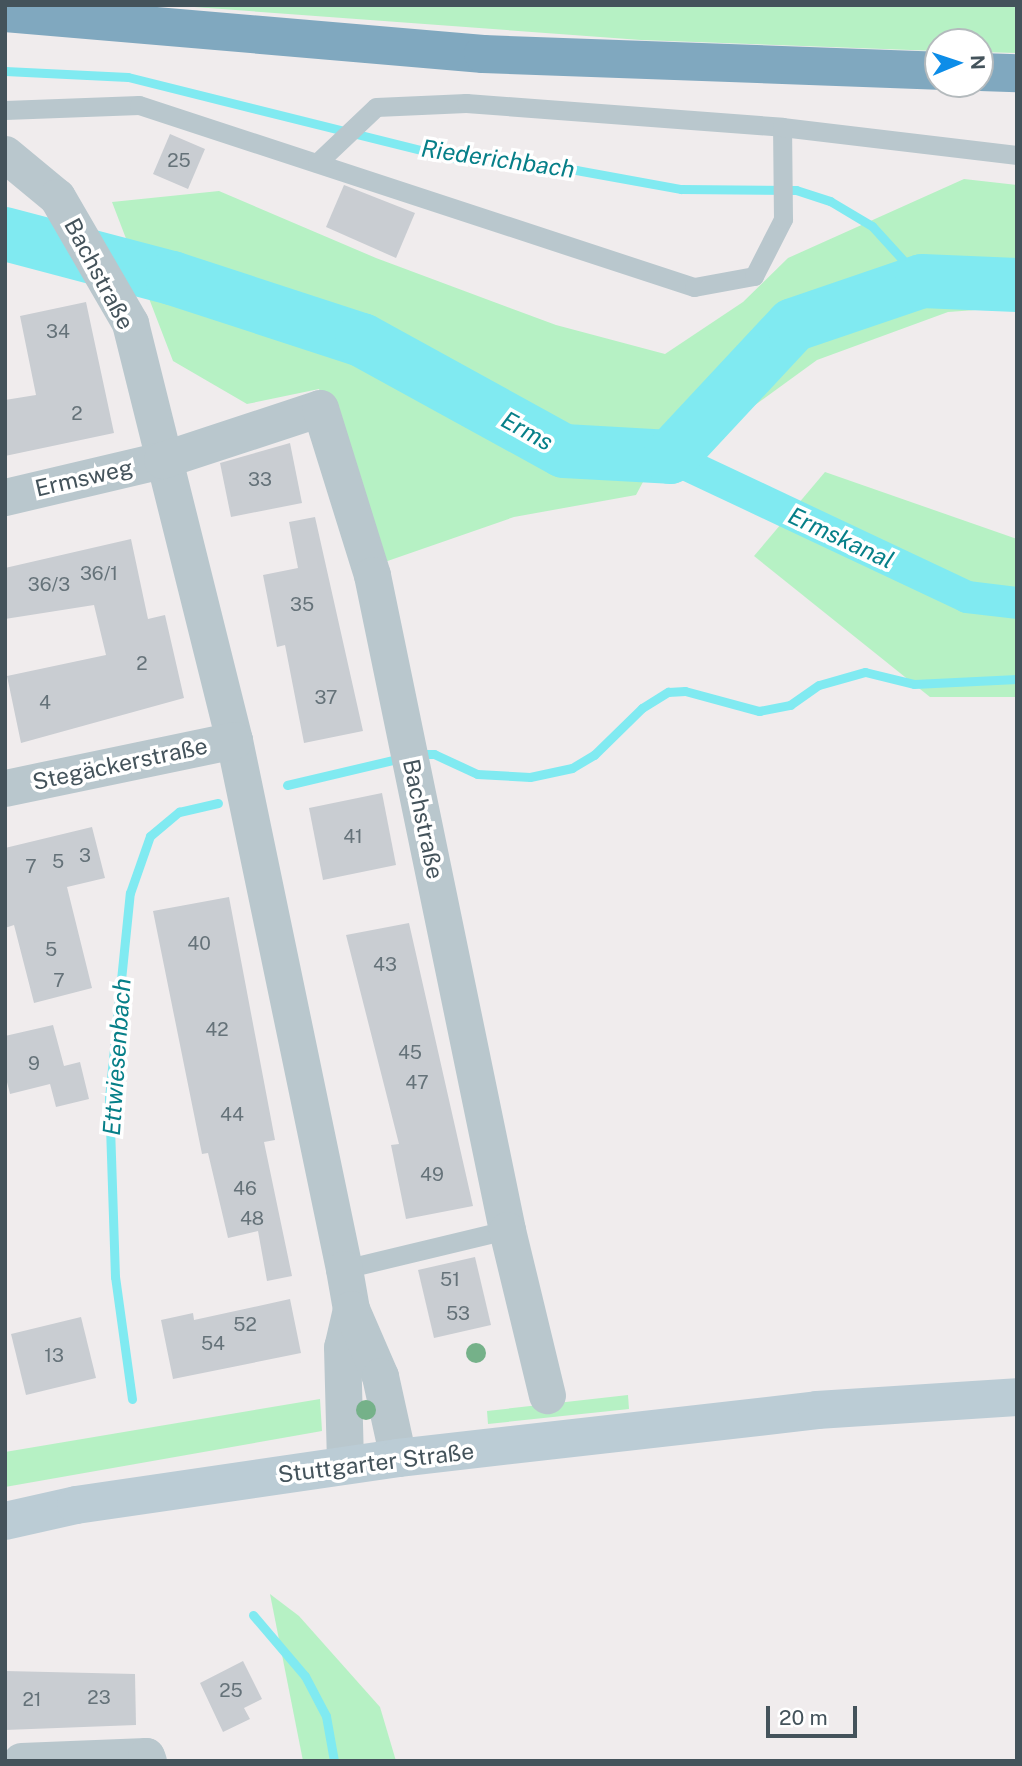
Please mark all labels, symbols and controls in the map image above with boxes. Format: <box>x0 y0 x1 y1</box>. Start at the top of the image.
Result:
north arrow <box>924 28 994 98</box>
text: N <box>967 55 989 70</box>
water label: Riederichbach <box>419 134 577 184</box>
house number: 25 <box>167 150 191 172</box>
street label: Bachstraße <box>58 214 140 334</box>
house number: 34 <box>46 321 70 343</box>
house number: 2 <box>71 403 83 425</box>
water label: Erms <box>496 405 558 457</box>
street label: Ermsweg <box>33 453 135 503</box>
house number: 33 <box>248 469 272 491</box>
water label: Ermskanal <box>784 501 898 575</box>
house number: 36/1 <box>80 563 118 585</box>
house number: 36/3 <box>28 574 70 596</box>
house number: 35 <box>290 594 314 616</box>
house number: 2 <box>136 653 148 675</box>
house number: 37 <box>314 687 338 709</box>
house number: 4 <box>39 692 51 714</box>
street label: Stegäckerstraße <box>30 732 210 796</box>
street label: Bachstraße <box>397 757 449 881</box>
house number: 41 <box>343 826 363 848</box>
house number: 3 <box>79 845 91 867</box>
house number: 5 <box>52 851 64 873</box>
house number: 7 <box>25 856 37 878</box>
house number: 40 <box>187 933 211 955</box>
house number: 5 <box>45 939 57 961</box>
house number: 43 <box>373 954 397 976</box>
house number: 7 <box>53 970 65 992</box>
water label: Ettwiesenbach <box>97 977 137 1137</box>
house number: 42 <box>205 1019 229 1041</box>
house number: 45 <box>398 1042 422 1064</box>
house number: 9 <box>28 1053 40 1075</box>
house number: 47 <box>405 1072 429 1094</box>
house number: 44 <box>220 1104 244 1126</box>
house number: 49 <box>420 1164 444 1186</box>
house number: 46 <box>233 1178 257 1200</box>
house number: 48 <box>240 1208 264 1230</box>
house number: 51 <box>440 1269 460 1291</box>
house number: 53 <box>446 1303 470 1325</box>
house number: 52 <box>233 1314 257 1336</box>
house number: 54 <box>201 1333 225 1355</box>
house number: 13 <box>44 1345 64 1367</box>
street label: Stuttgarter Straße <box>276 1437 476 1489</box>
house number: 25 <box>219 1680 243 1702</box>
house number: 23 <box>87 1687 111 1709</box>
house number: 21 <box>22 1689 42 1711</box>
scale bar <box>770 1692 861 1736</box>
text: 20 m <box>779 1705 828 1730</box>

